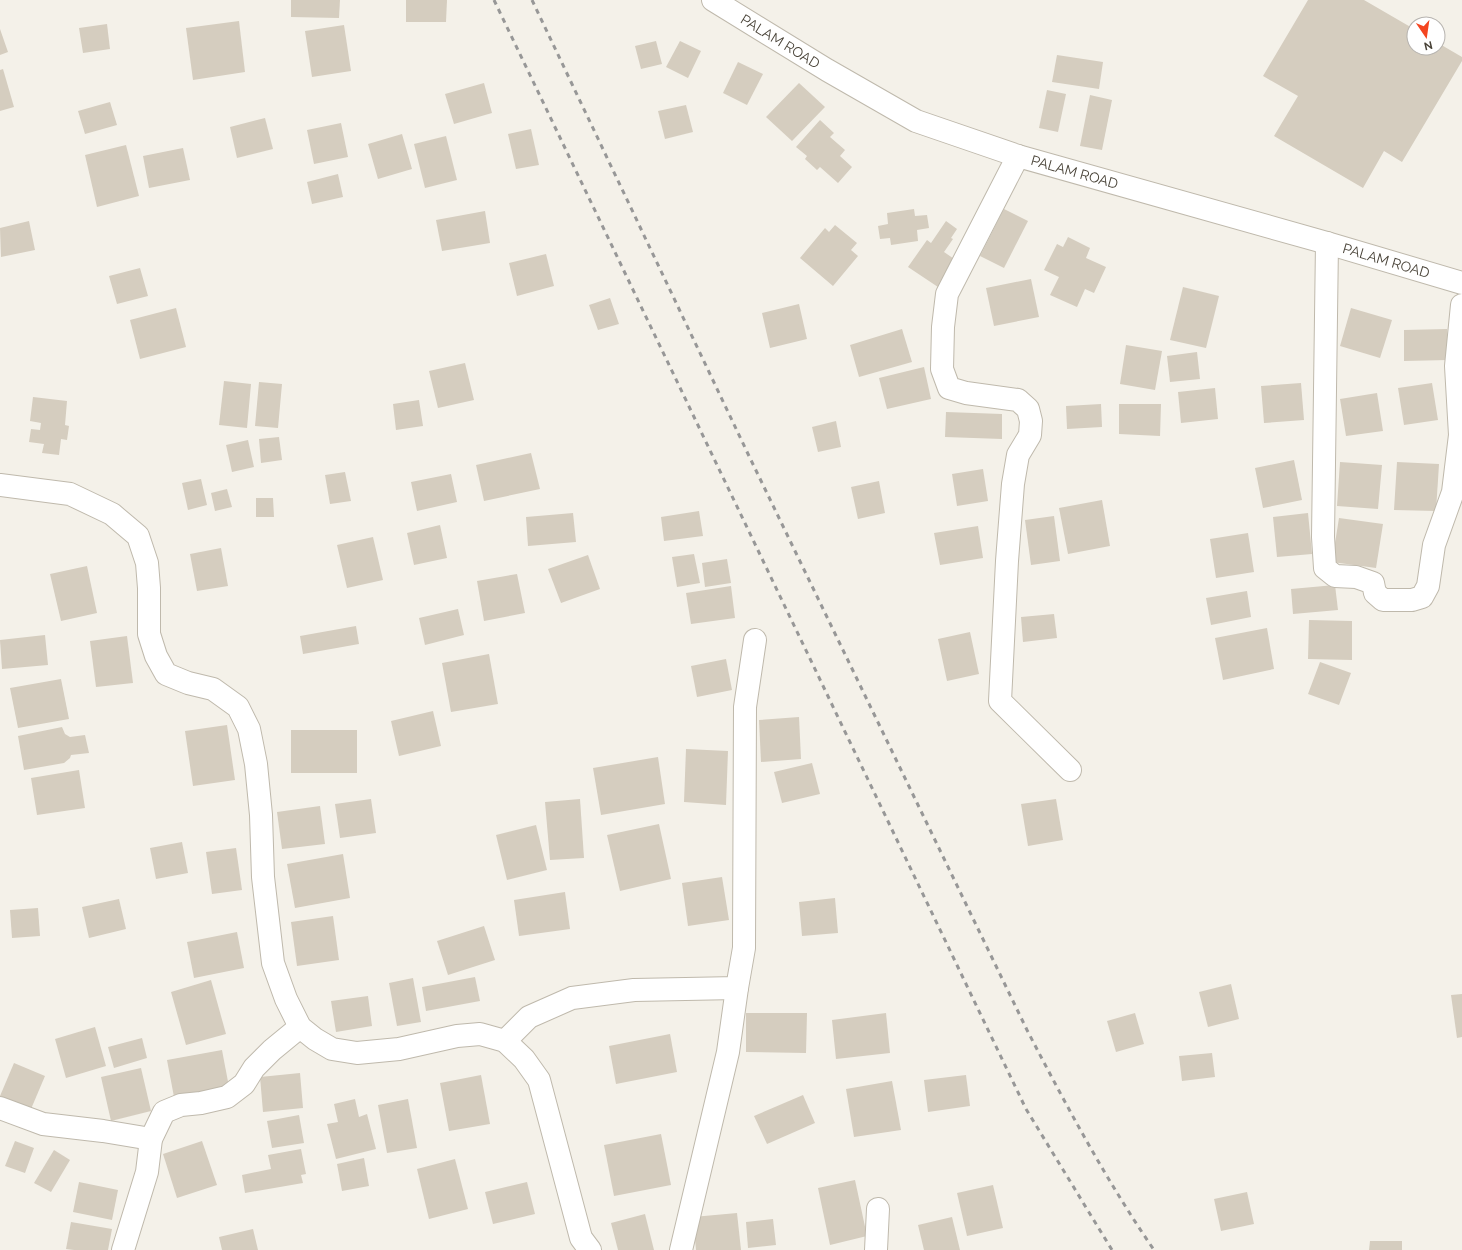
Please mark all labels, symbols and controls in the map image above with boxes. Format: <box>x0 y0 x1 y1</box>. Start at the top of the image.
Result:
street label: PALAM ROAD <box>738 11 823 72</box>
north arrow <box>1406 16 1446 56</box>
text: N <box>1423 38 1434 53</box>
street label: PALAM ROAD <box>1029 152 1120 192</box>
street label: PALAM ROAD <box>1341 240 1432 281</box>

